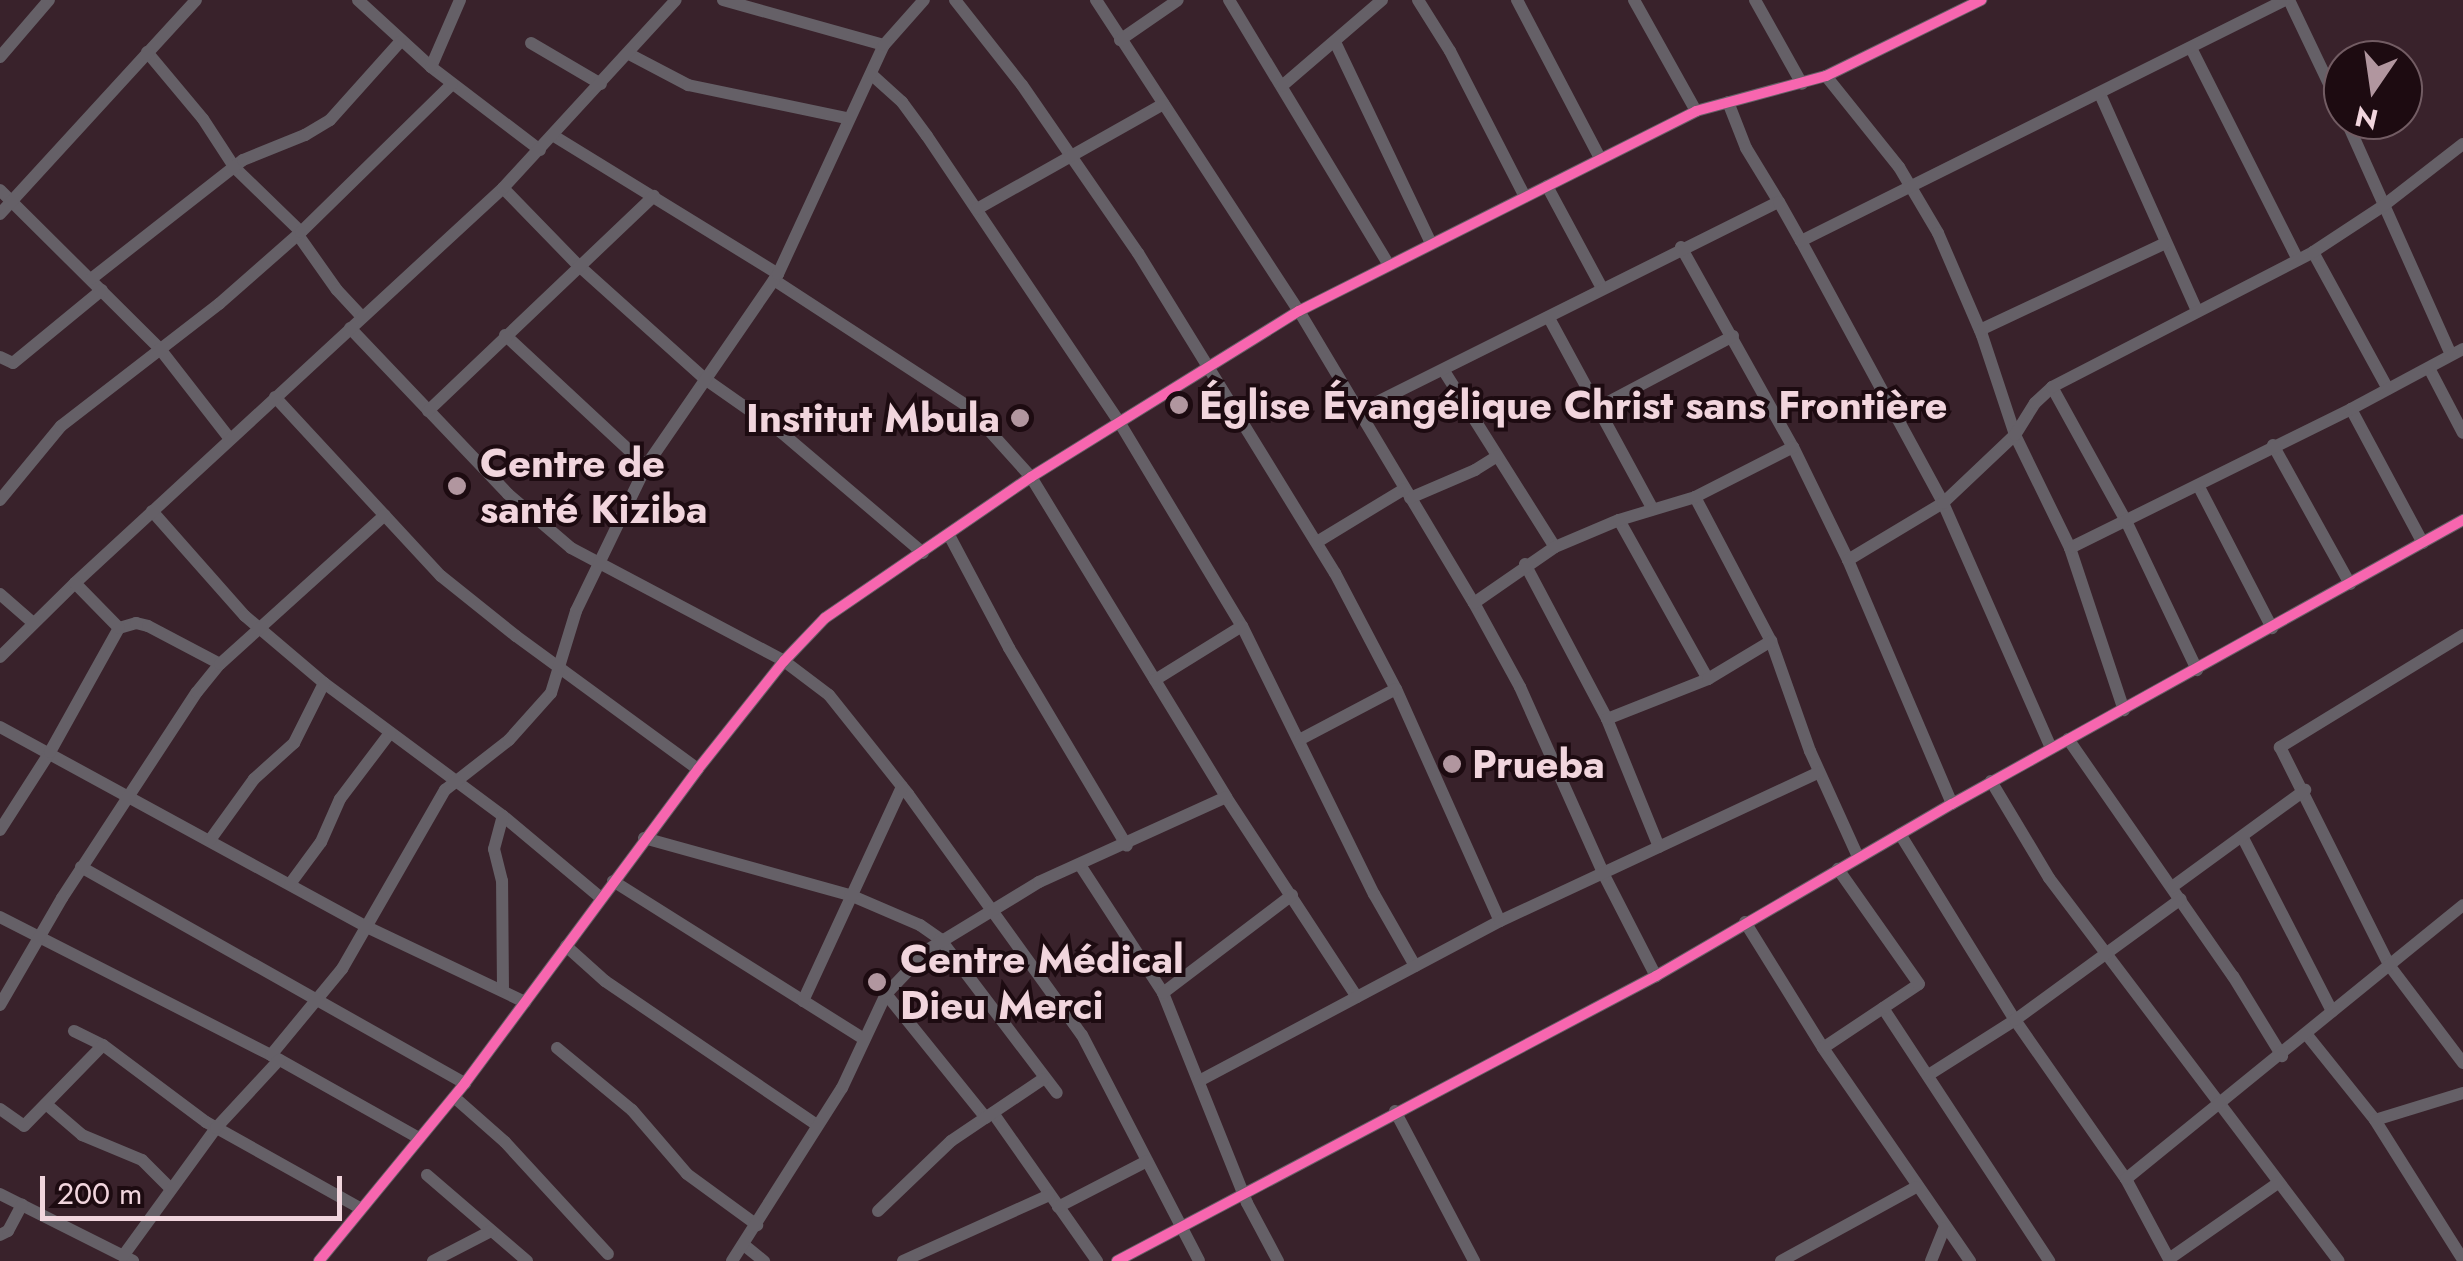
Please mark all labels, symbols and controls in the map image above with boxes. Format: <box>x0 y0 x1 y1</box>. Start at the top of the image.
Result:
north arrow <box>2323 40 2423 140</box>
text: N <box>2351 95 2382 140</box>
place label: Église Évangélique Christ sans Frontière <box>1199 381 1948 429</box>
place label: Institut Mbula <box>746 394 1000 442</box>
marker: Église Évangélique Christ sans Frontière <box>1168 394 1190 416</box>
marker: Institut Mbula <box>1009 407 1031 429</box>
place label: Centre de santé Kiziba <box>480 439 708 533</box>
marker: Centre de santé Kiziba <box>444 473 470 499</box>
place label: Prueba <box>1472 740 1605 788</box>
marker: Prueba <box>1441 753 1463 775</box>
place label: Centre Médical Dieu Merci <box>900 935 1184 1029</box>
marker: Centre Médical Dieu Merci <box>864 969 890 995</box>
scale bar <box>45 1156 348 1218</box>
text: 200 m <box>57 1172 142 1215</box>

